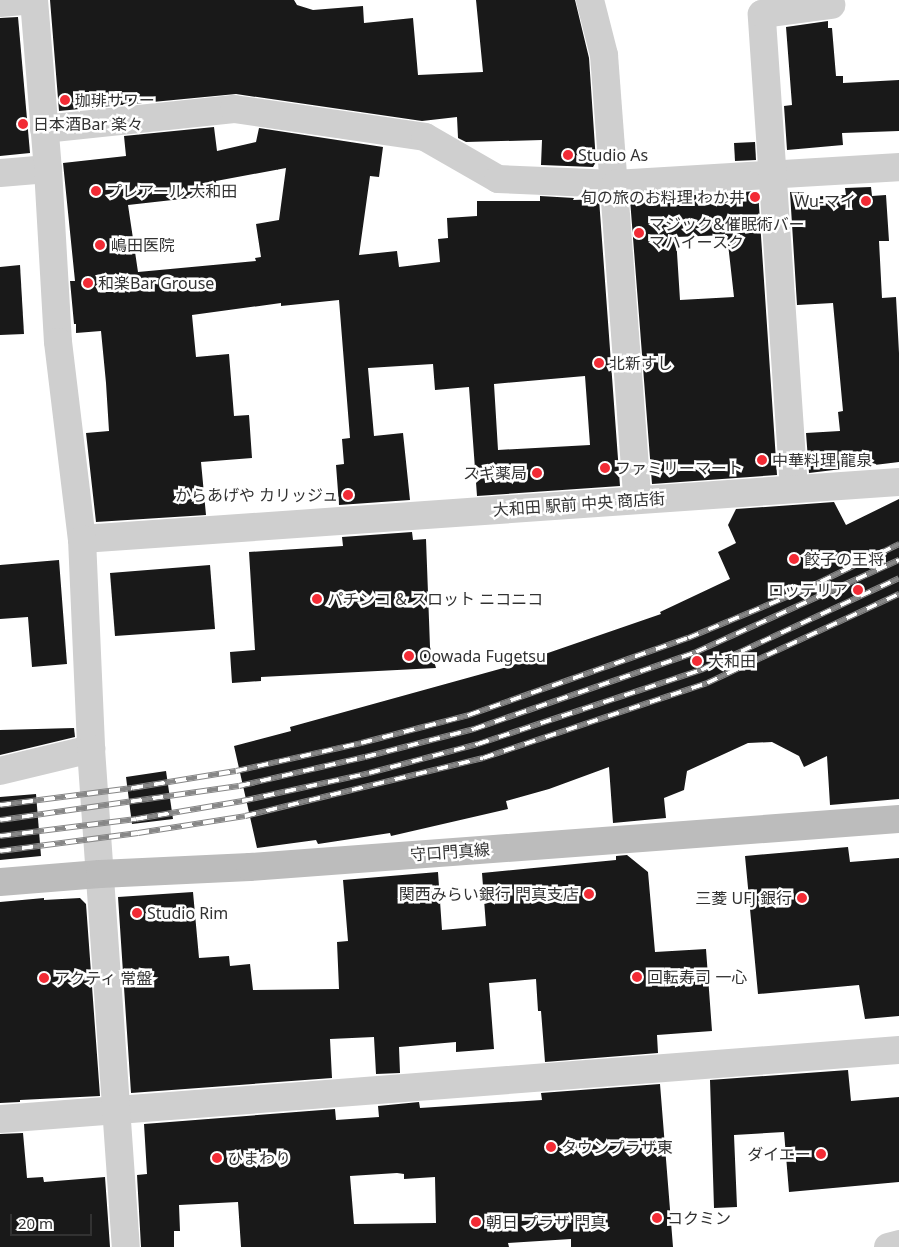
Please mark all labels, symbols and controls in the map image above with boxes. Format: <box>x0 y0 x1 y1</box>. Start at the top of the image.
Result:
place label: 珈琲サワー <box>75 90 155 110</box>
marker: 珈琲サワー <box>59 94 71 106</box>
place label: 日本酒Bar 楽々 <box>33 114 143 134</box>
marker: 日本酒Bar 楽々 <box>17 118 29 130</box>
place label: Studio As <box>578 145 648 165</box>
marker: Studio As <box>562 149 574 161</box>
place label: プレアール 大和田 <box>106 181 237 201</box>
marker: プレアール 大和田 <box>90 185 102 197</box>
place label: 旬の旅のお料理 わか井 <box>581 187 745 207</box>
marker: 旬の旅のお料理 わか井 <box>749 191 761 203</box>
place label: Wu-マイ <box>794 191 856 211</box>
marker: Wu-マイ <box>860 195 872 207</box>
place label: マジック&催眠術バー マハイースク <box>649 214 805 252</box>
marker: マジック&催眠術バー マハイースク <box>633 227 645 239</box>
place label: 嶋田医院 <box>111 235 175 255</box>
marker: 嶋田医院 <box>93 238 107 252</box>
place label: 和楽Bar Grouse <box>98 273 214 293</box>
marker: 和楽Bar Grouse <box>82 277 94 289</box>
place label: 北新すし <box>609 353 673 373</box>
marker: 北新すし <box>593 357 605 369</box>
place label: 中華料理 龍泉 <box>772 450 872 470</box>
marker: 中華料理 龍泉 <box>756 454 768 466</box>
place label: ファミリーマート <box>615 458 743 478</box>
marker: ファミリーマート <box>599 462 611 474</box>
place label: スギ薬局 <box>463 463 527 483</box>
marker: スギ薬局 <box>531 467 543 479</box>
place label: からあげや カリッジュ <box>174 485 338 505</box>
street label: 大和田 駅前 中央 商店街 <box>492 488 666 520</box>
marker: からあげや カリッジュ <box>342 489 354 501</box>
place label: 餃子の王将 <box>804 549 884 569</box>
marker: 餃子の王将 <box>788 553 800 565</box>
place label: ロッテリア <box>768 580 848 600</box>
marker: ロッテリア <box>852 584 864 596</box>
place label: パチンコ & スロット ニコニコ <box>327 589 543 609</box>
marker: パチンコ & スロット ニコニコ <box>311 593 323 605</box>
place label: Oowada Fugetsu <box>419 646 546 666</box>
marker: Oowada Fugetsu <box>403 650 415 662</box>
place label: 大和田 <box>708 651 756 671</box>
marker: 大和田 <box>690 654 704 668</box>
street label: 守口門真線 <box>409 840 491 864</box>
place label: 関西みらい銀行 門真支店 <box>399 884 579 904</box>
marker: 関西みらい銀行 門真支店 <box>583 888 595 900</box>
place label: 三菱 UFJ 銀行 <box>695 888 792 908</box>
marker: 三菱 UFJ 銀行 <box>796 892 808 904</box>
place label: Studio Rim <box>147 903 228 923</box>
marker: Studio Rim <box>131 907 143 919</box>
place label: 回転寿司 一心 <box>647 967 747 987</box>
place label: アクティ 常盤 <box>54 968 154 988</box>
marker: 回転寿司 一心 <box>631 971 643 983</box>
marker: アクティ 常盤 <box>38 972 50 984</box>
place label: タウンプラザ東 <box>561 1137 673 1157</box>
marker: タウンプラザ東 <box>545 1141 557 1153</box>
place label: ダイエー <box>747 1144 811 1164</box>
place label: ひまわり <box>227 1148 291 1168</box>
marker: ダイエー <box>815 1148 827 1160</box>
marker: ひまわり <box>211 1152 223 1164</box>
scale bar <box>12 1204 95 1236</box>
place label: コクミン <box>667 1208 731 1228</box>
place label: 朝日 プラザ 門真 <box>486 1212 606 1232</box>
marker: コクミン <box>651 1212 663 1224</box>
text: 20 m <box>18 1213 53 1233</box>
marker: 朝日 プラザ 門真 <box>470 1216 482 1228</box>

